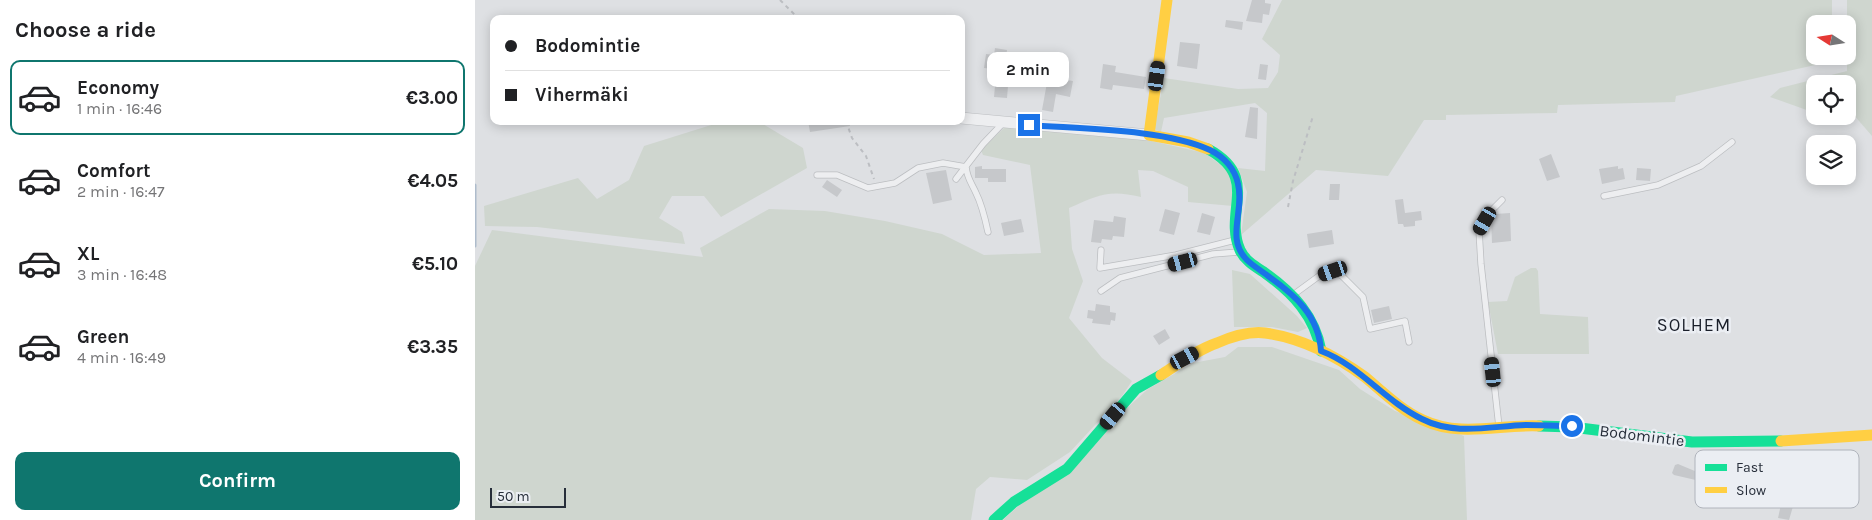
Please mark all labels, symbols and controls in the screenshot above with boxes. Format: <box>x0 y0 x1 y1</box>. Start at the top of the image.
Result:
north arrow <box>1806 15 1856 65</box>
map controls <box>1806 15 1856 185</box>
text: Choose a ride <box>15 17 156 43</box>
text: Bodomintie <box>535 35 640 57</box>
callout: 2 min <box>988 52 1070 88</box>
text: 2 min <box>1006 60 1050 79</box>
car <box>1147 60 1166 92</box>
icon: car <box>17 75 62 120</box>
button: locate <box>1806 75 1856 125</box>
text: Economy <box>77 77 159 99</box>
text: Vihermäki <box>535 84 629 106</box>
text: €3.00 <box>406 87 458 109</box>
text: 1 min · 16:46 <box>77 99 162 118</box>
route end <box>1018 114 1040 136</box>
button: layers <box>1806 135 1856 185</box>
icon: car <box>17 158 62 203</box>
text: Comfort <box>77 160 151 182</box>
text: €4.05 <box>407 170 458 192</box>
text: 2 min · 16:47 <box>77 182 165 201</box>
car <box>1471 204 1498 238</box>
icon: car <box>17 241 62 286</box>
text: XL <box>77 243 99 265</box>
car <box>1166 251 1199 273</box>
text: €5.10 <box>412 253 458 275</box>
car <box>1316 259 1349 283</box>
text: 3 min · 16:48 <box>77 265 167 284</box>
district label: SOLHEM <box>1657 314 1731 336</box>
icon: car <box>17 324 62 369</box>
text: Green <box>77 326 129 348</box>
text: €3.35 <box>407 336 458 358</box>
car <box>1168 344 1201 372</box>
text: 4 min · 16:49 <box>77 348 166 367</box>
car <box>1483 356 1502 388</box>
car <box>1097 400 1128 432</box>
route start <box>1561 415 1583 437</box>
street label: Bodomintie <box>1598 421 1685 450</box>
legend <box>1695 450 1859 508</box>
button: Confirm <box>15 452 460 510</box>
text: Fast <box>1736 459 1763 476</box>
text: Slow <box>1736 482 1766 499</box>
scale bar <box>490 485 566 508</box>
text: 50 m <box>497 488 530 505</box>

